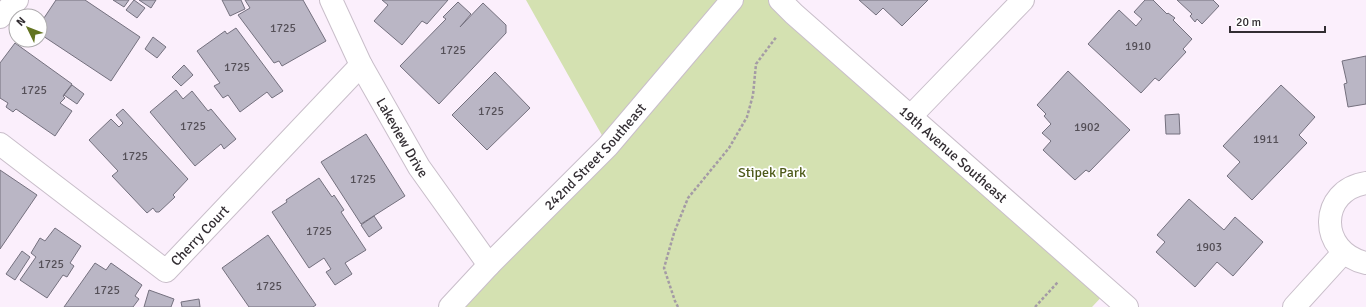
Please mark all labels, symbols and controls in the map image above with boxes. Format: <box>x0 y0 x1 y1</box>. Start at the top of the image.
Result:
north arrow <box>8 8 48 48</box>
scale bar <box>1230 8 1325 34</box>
text: N <box>14 14 28 29</box>
text: 20 m <box>1236 15 1261 30</box>
house number: 1725 <box>270 21 296 36</box>
house number: 1910 <box>1125 39 1151 54</box>
house number: 1725 <box>440 43 466 58</box>
house number: 1725 <box>224 60 250 75</box>
house number: 1725 <box>21 83 47 98</box>
street label: Lakeview Drive <box>372 95 432 181</box>
street label: 242nd Street Southeast <box>541 100 650 214</box>
street label: 19th Avenue Southeast <box>896 103 1011 207</box>
house number: 1725 <box>478 104 504 119</box>
house number: 1725 <box>180 119 206 134</box>
house number: 1902 <box>1074 120 1100 135</box>
house number: 1911 <box>1253 132 1279 147</box>
house number: 1725 <box>122 149 148 164</box>
park label: Stipek Park <box>738 164 806 181</box>
house number: 1725 <box>350 172 376 187</box>
street label: Cherry Court <box>167 202 233 270</box>
house number: 1725 <box>306 224 332 239</box>
house number: 1903 <box>1196 240 1222 255</box>
house number: 1725 <box>38 257 64 272</box>
house number: 1725 <box>256 279 282 294</box>
house number: 1725 <box>94 283 120 298</box>

